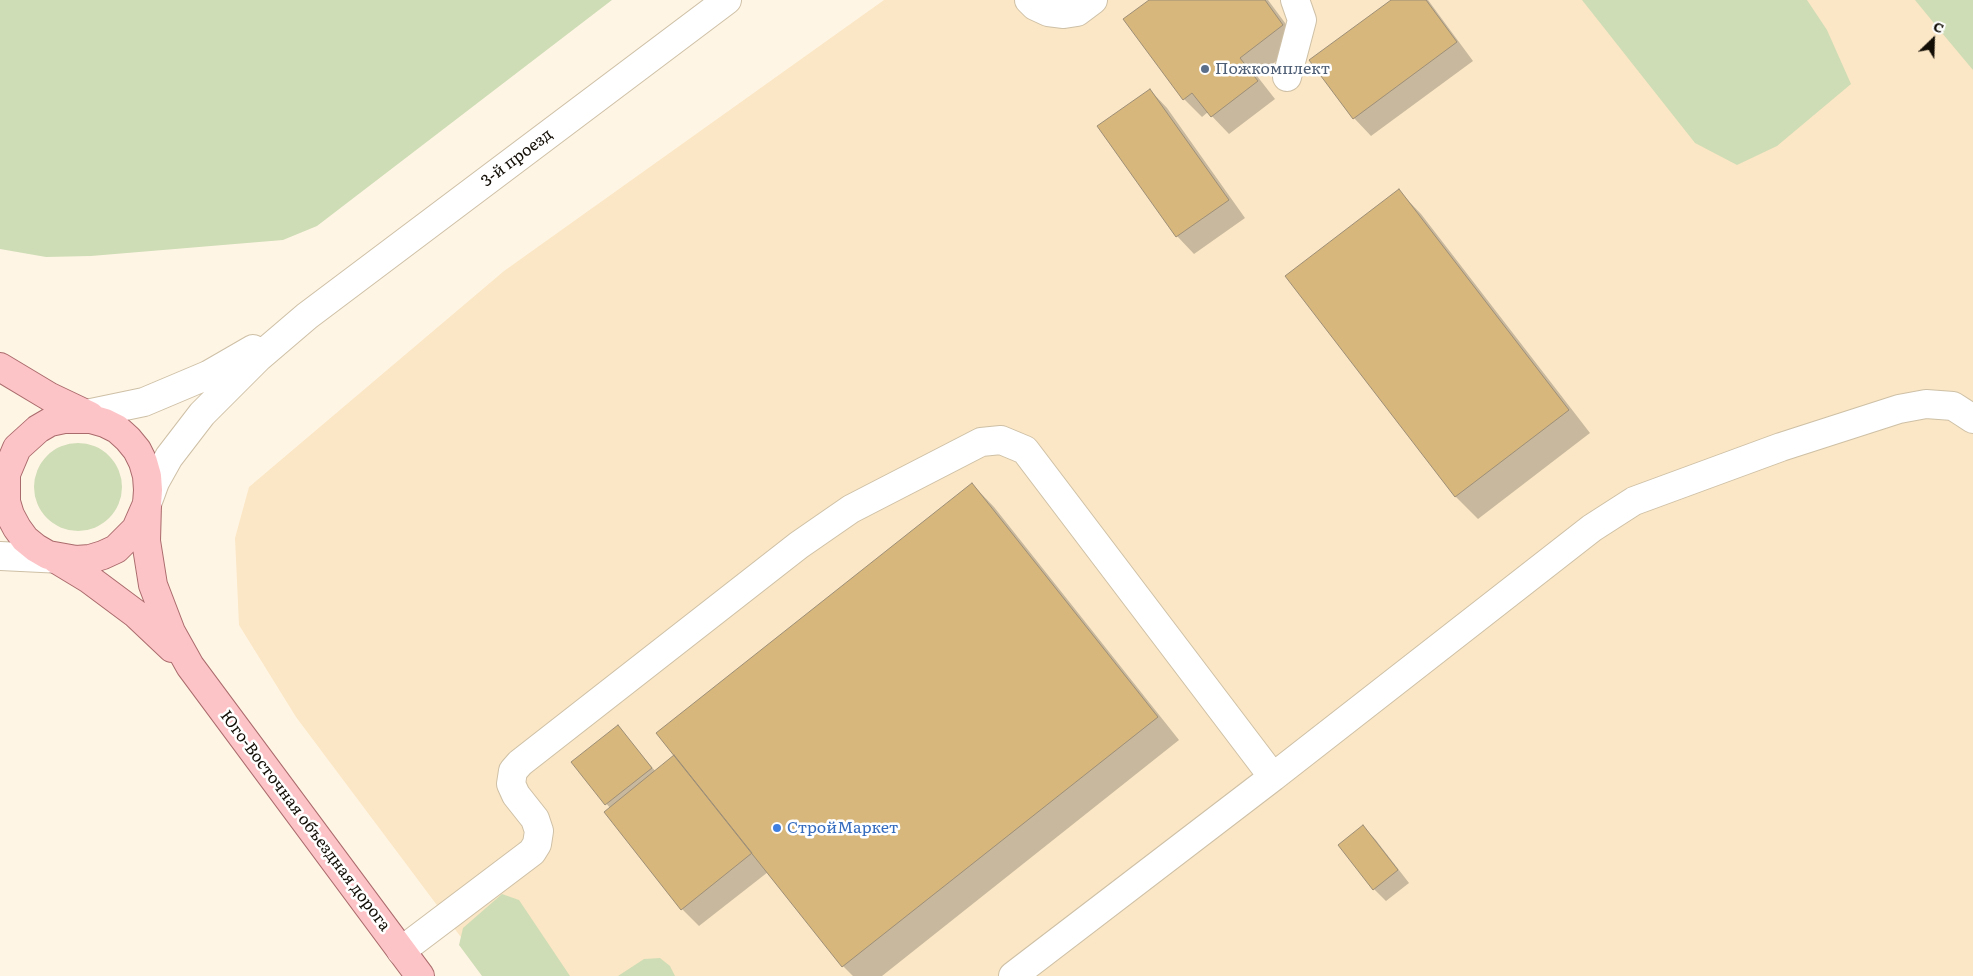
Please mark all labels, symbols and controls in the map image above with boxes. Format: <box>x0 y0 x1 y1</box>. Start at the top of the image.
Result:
north arrow <box>1908 15 1958 65</box>
text: С <box>1930 15 1948 37</box>
place label: Пожкомплект <box>1215 59 1330 79</box>
marker: Пожкомплект <box>1199 63 1211 75</box>
street label: 3-й проезд <box>478 125 556 191</box>
street label: Юго-Восточная объездная дорога <box>216 707 394 935</box>
place label: СтройМаркет <box>787 818 898 838</box>
marker: СтройМаркет <box>771 822 783 834</box>

